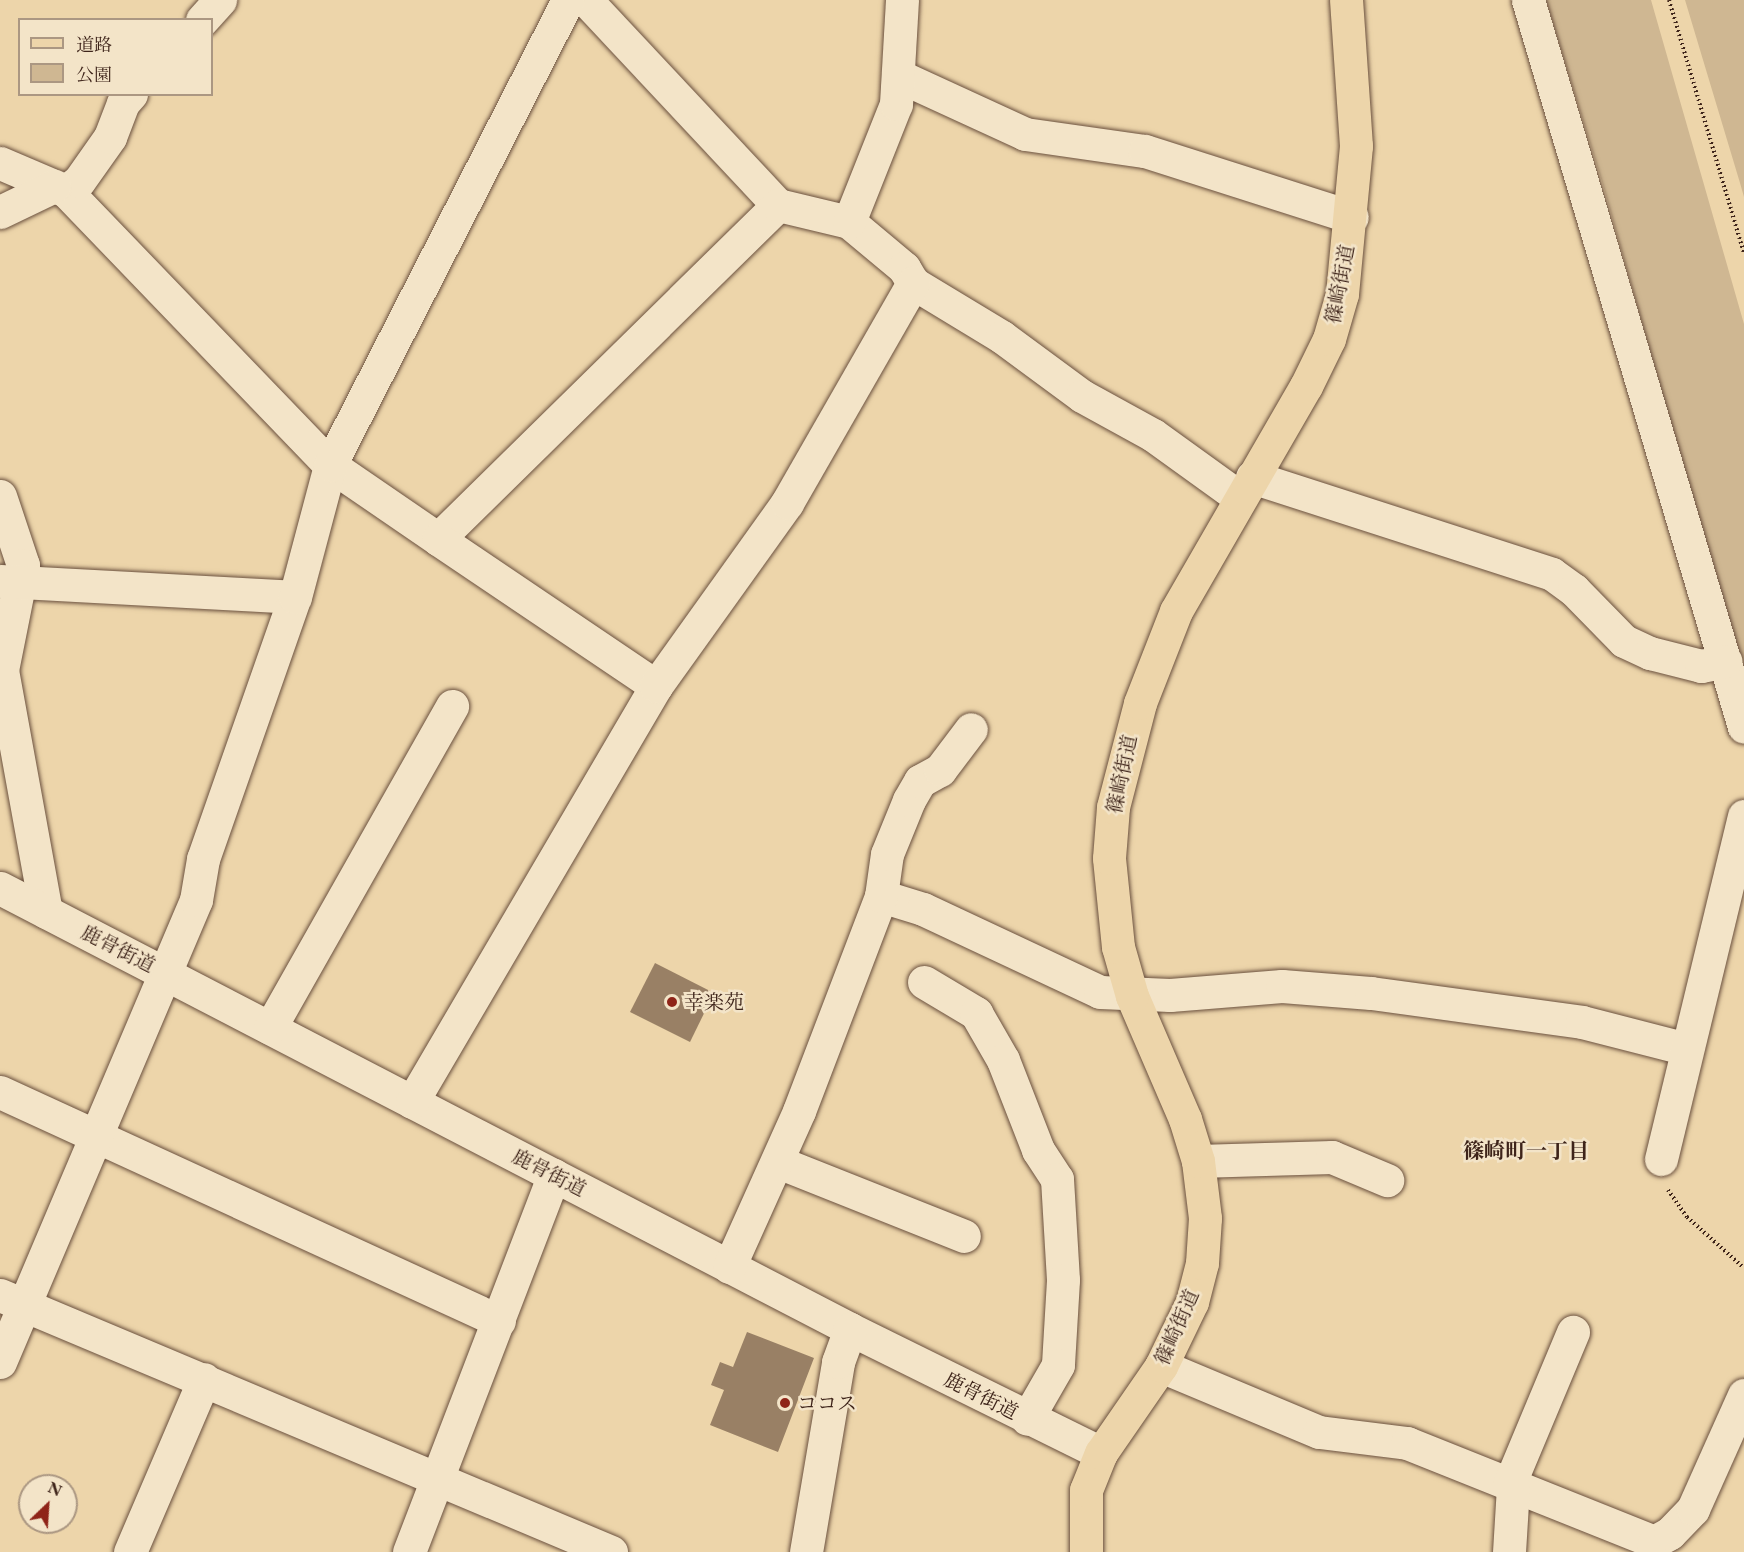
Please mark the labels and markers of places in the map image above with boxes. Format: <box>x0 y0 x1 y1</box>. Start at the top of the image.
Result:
place label: 幸楽苑 <box>684 990 744 1014</box>
marker: 幸楽苑 <box>665 995 679 1009</box>
place label: ココス <box>797 1391 857 1415</box>
marker: ココス <box>778 1396 792 1410</box>

